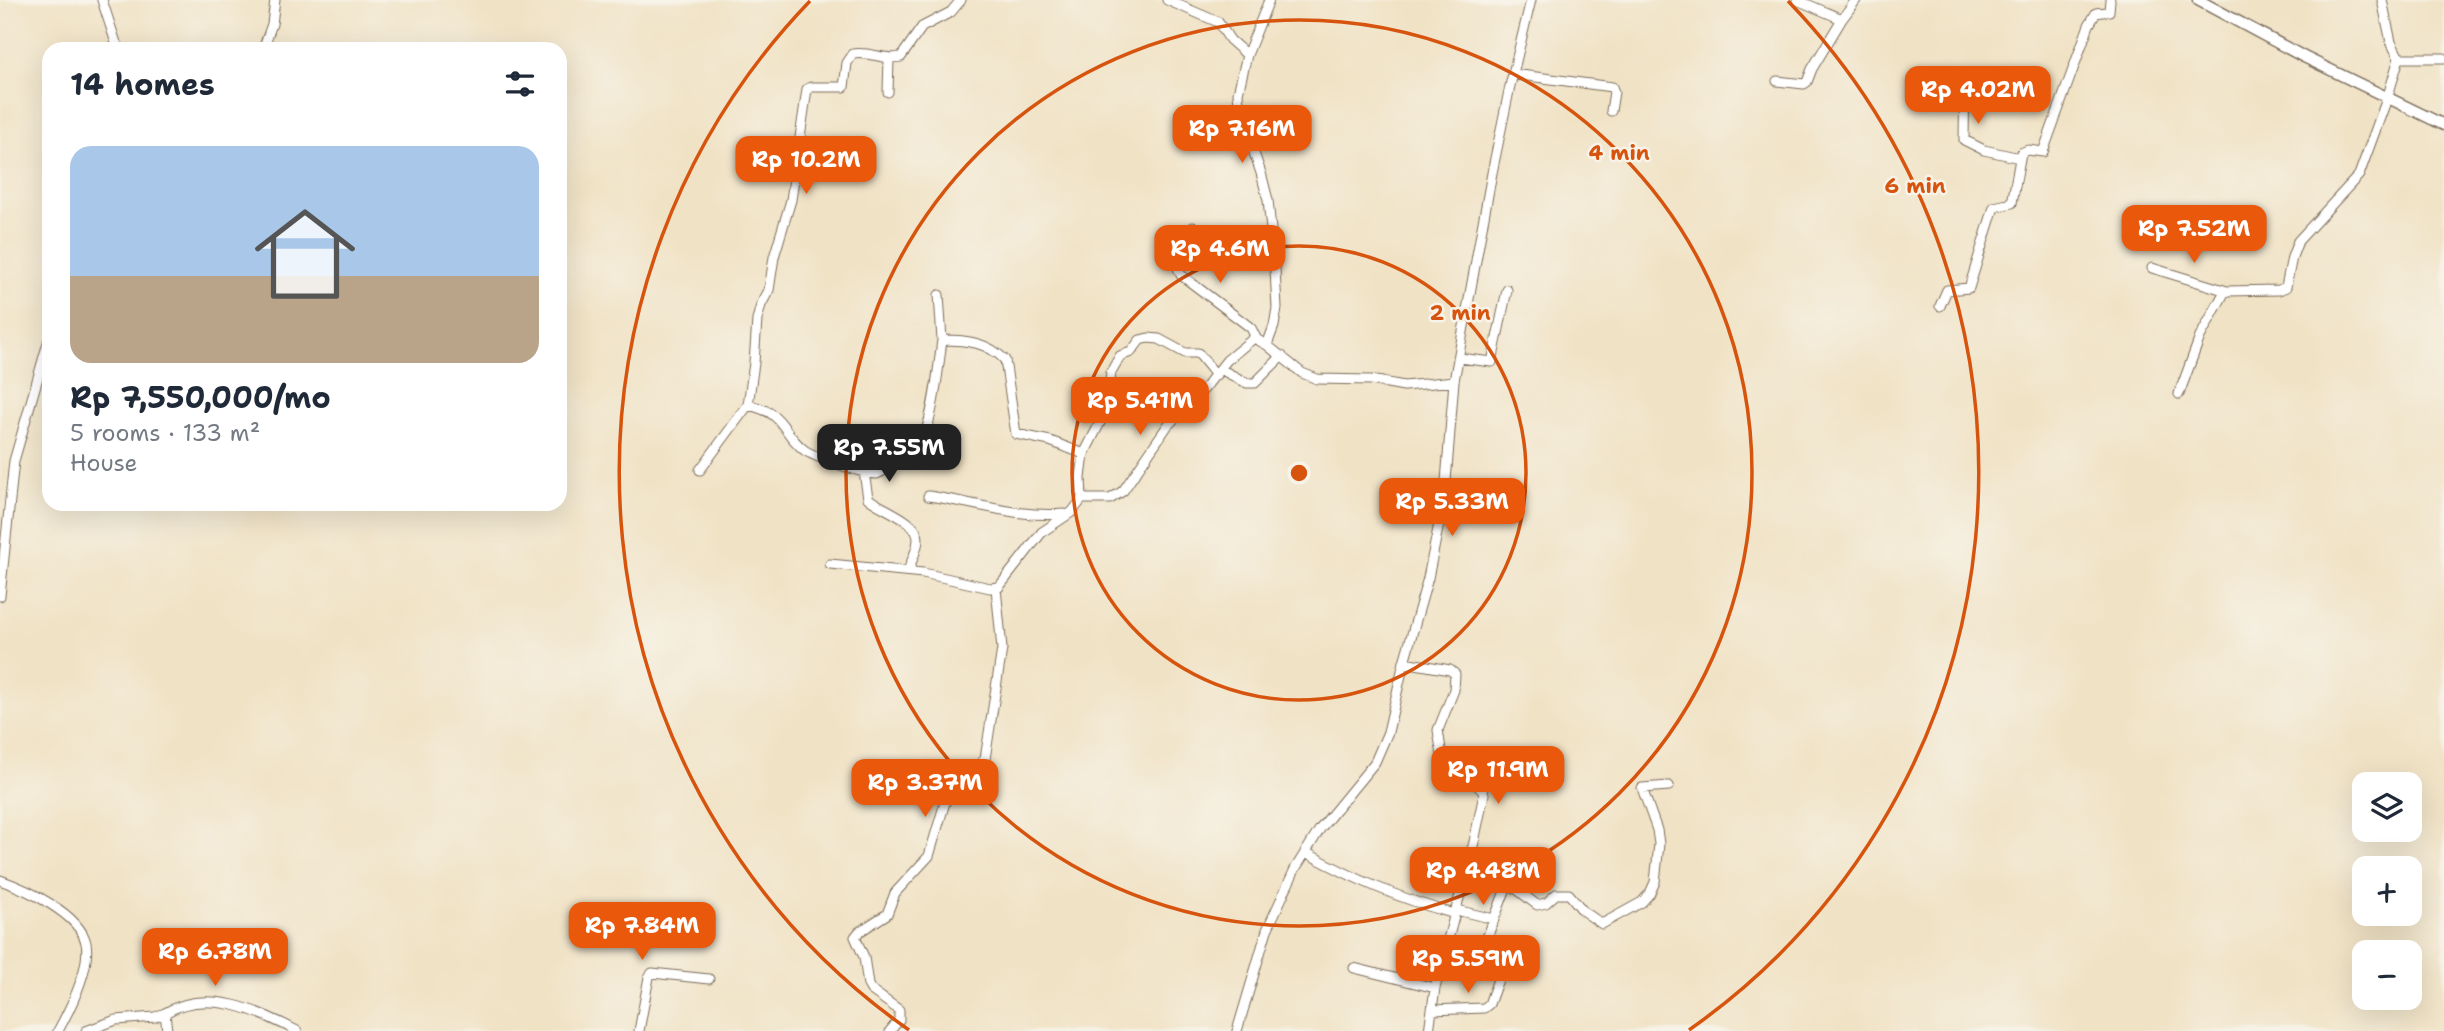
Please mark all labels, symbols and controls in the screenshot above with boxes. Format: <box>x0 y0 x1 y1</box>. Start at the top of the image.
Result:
text: 14 homes <box>70 64 215 105</box>
icon: filters <box>501 65 539 103</box>
pin: Rp 4.02M <box>1906 66 2050 126</box>
text: Rp 4.02M <box>1921 74 2035 104</box>
pin: Rp 7.16M <box>1170 106 1314 165</box>
text: Rp 7.16M <box>1189 113 1295 143</box>
pin: Rp 10.2M <box>734 136 878 196</box>
text: 4 min <box>1588 139 1650 167</box>
text: Rp 10.2M <box>751 144 861 174</box>
text: 6 min <box>1884 172 1946 200</box>
icon: home <box>242 191 368 317</box>
pin: Rp 7.52M <box>2122 205 2266 265</box>
text: Rp 7.52M <box>2138 213 2250 243</box>
pin: Rp 4.6M <box>1155 226 1285 285</box>
text: Rp 4.6M <box>1170 233 1270 263</box>
text: 2 min <box>1429 299 1491 327</box>
text: Rp 7,550,000/mo <box>70 377 331 418</box>
pin: Rp 5.41M <box>1068 378 1212 437</box>
text: Rp 5.41M <box>1087 385 1193 415</box>
text: 5 rooms · 133 m² <box>70 418 260 448</box>
pin: Rp 7.55M <box>817 424 961 484</box>
text: Rp 7.55M <box>833 432 945 462</box>
text: House <box>70 448 138 478</box>
centre of rings <box>1287 461 1311 485</box>
pin: Rp 5.33M <box>1380 478 1524 538</box>
text: Rp 5.33M <box>1395 486 1509 516</box>
pin: Rp 11.9M <box>1426 746 1570 806</box>
text: Rp 11.9M <box>1447 754 1549 784</box>
pin: Rp 3.37M <box>853 760 997 819</box>
text: Rp 3.37M <box>867 767 983 797</box>
map controls <box>2352 772 2422 1010</box>
button: layers <box>2352 772 2422 842</box>
pin: Rp 4.48M <box>1411 848 1555 907</box>
text: Rp 4.48M <box>1426 855 1540 885</box>
button: + <box>2352 856 2422 926</box>
pin: Rp 7.84M <box>570 902 714 962</box>
text: Rp 7.84M <box>585 910 699 940</box>
pin: Rp 6.78M <box>143 928 287 988</box>
text: Rp 6.78M <box>158 936 272 966</box>
pin: Rp 5.59M <box>1396 936 1540 995</box>
button: − <box>2352 940 2422 1010</box>
text: Rp 5.59M <box>1412 943 1524 973</box>

